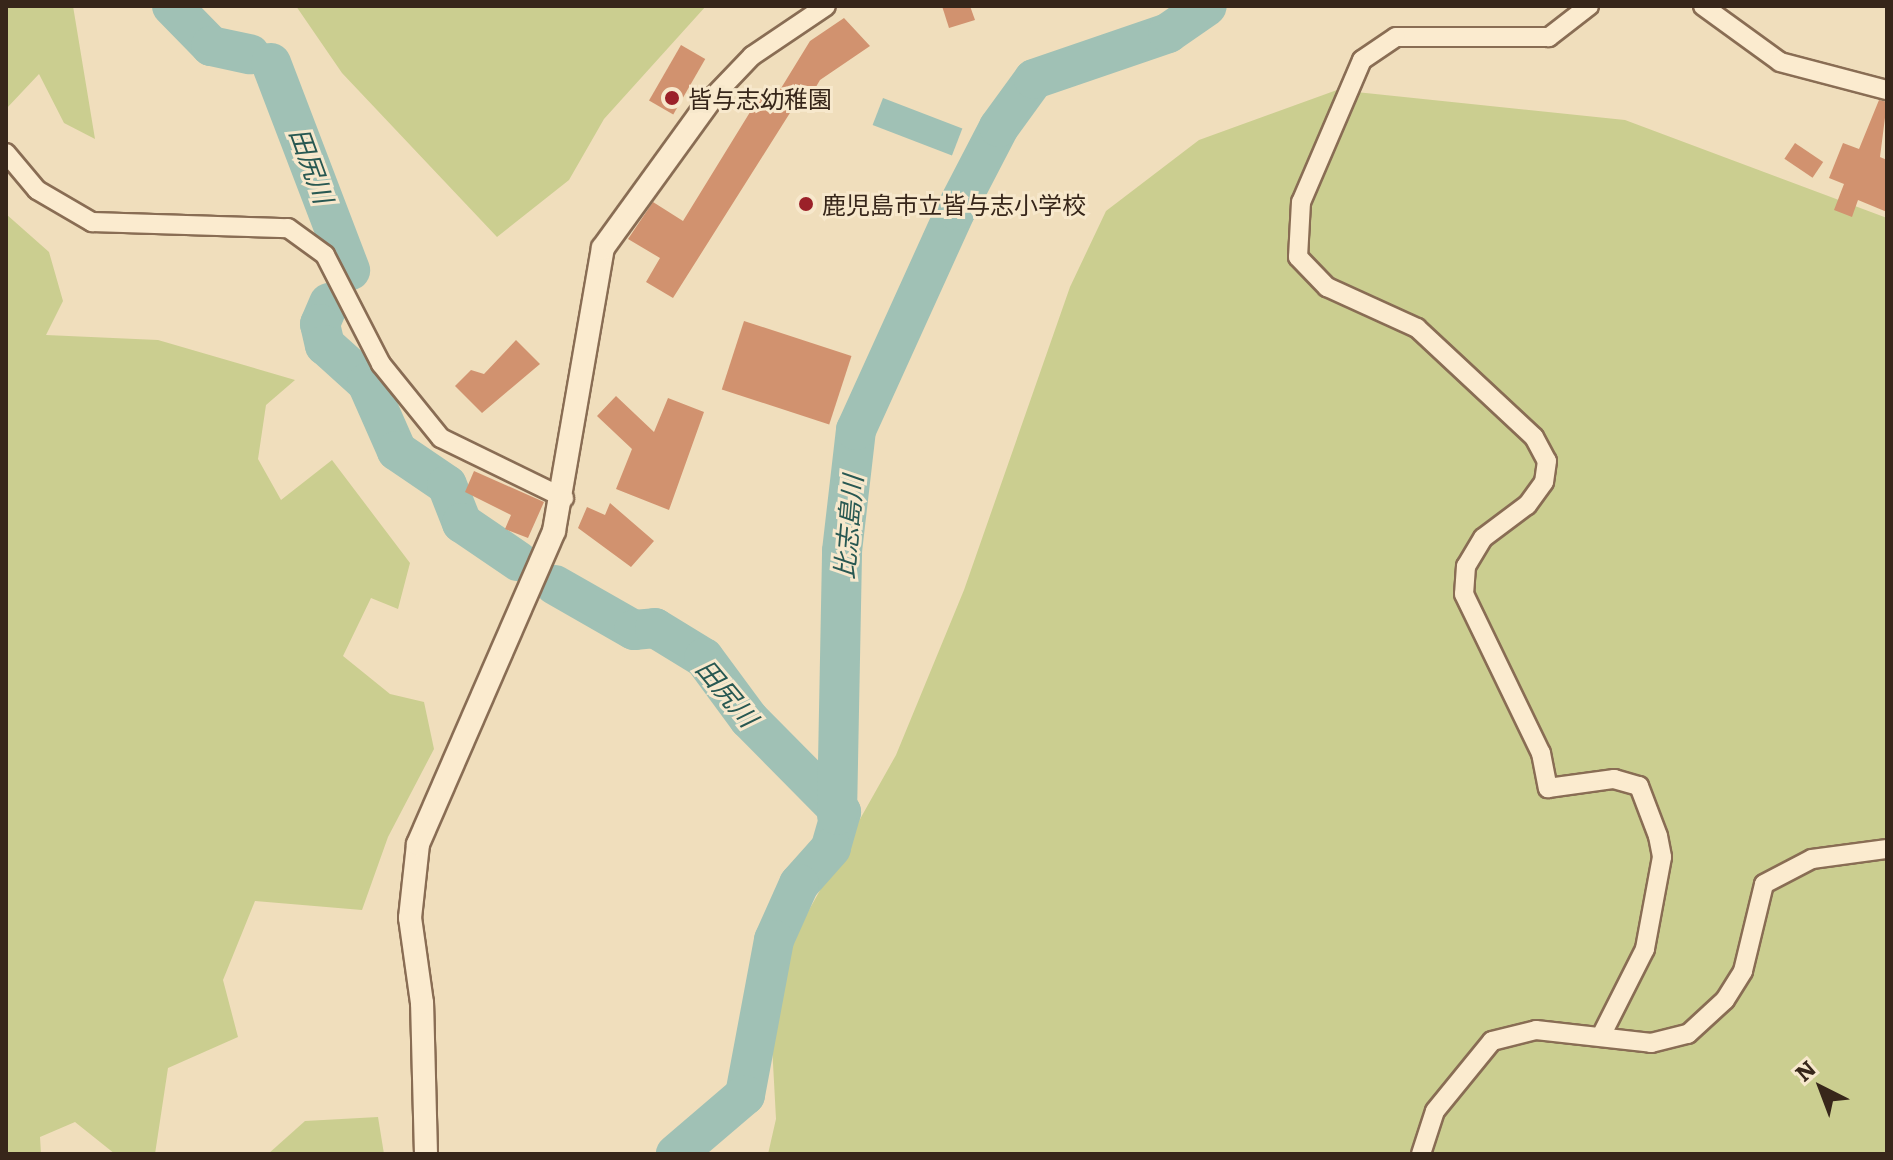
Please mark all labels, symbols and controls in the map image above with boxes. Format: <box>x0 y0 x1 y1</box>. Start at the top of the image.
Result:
place label: 皆与志幼稚園 <box>688 84 832 112</box>
marker: 皆与志幼稚園 <box>663 89 681 107</box>
water label: 田尻川 <box>285 123 341 207</box>
place label: 鹿児島市立皆与志小学校 <box>822 190 1086 218</box>
marker: 鹿児島市立皆与志小学校 <box>797 195 815 213</box>
water label: 比志島川 <box>827 474 867 580</box>
water label: 田尻川 <box>691 652 765 732</box>
north arrow <box>1781 1048 1861 1128</box>
text: N <box>1787 1051 1823 1088</box>

